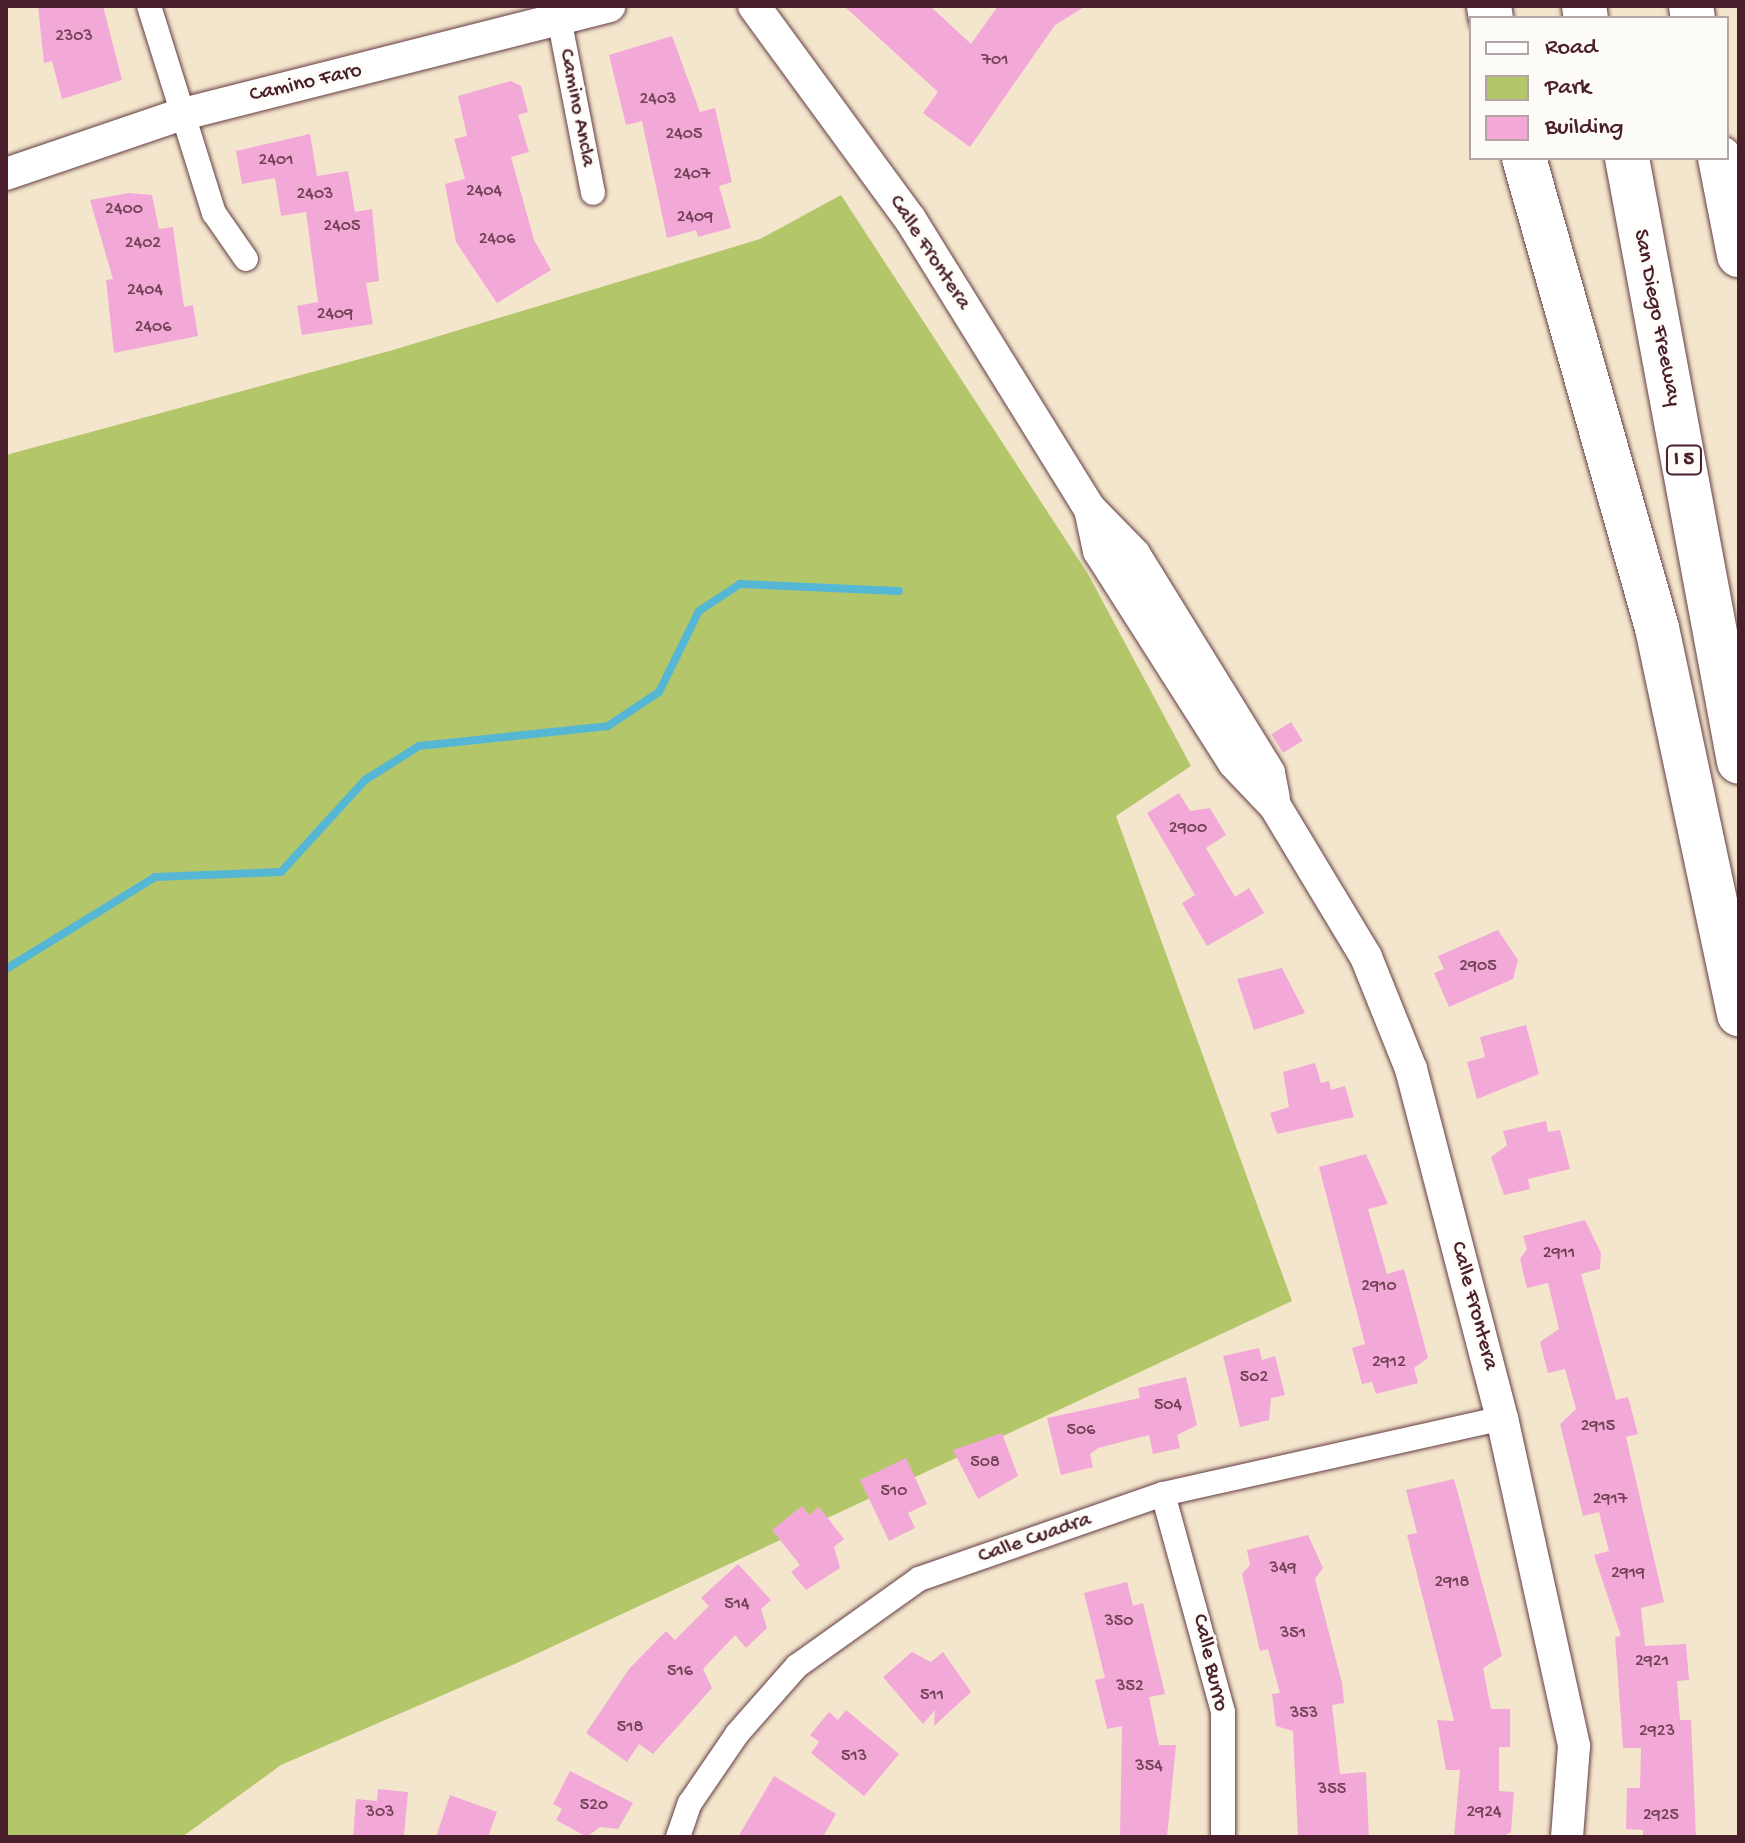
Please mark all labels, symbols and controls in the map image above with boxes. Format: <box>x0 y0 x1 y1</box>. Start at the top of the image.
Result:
legend <box>1469 16 1729 160</box>
house number: 2303 <box>55 26 93 48</box>
text: Road <box>1545 34 1597 63</box>
street label: Camino Ancla <box>552 47 600 169</box>
house number: 701 <box>982 50 1008 72</box>
street label: Camino Faro <box>247 58 365 110</box>
text: Park <box>1545 74 1591 103</box>
house number: 2403 <box>640 89 676 111</box>
text: Building <box>1545 114 1623 143</box>
house number: 2405 <box>665 124 703 146</box>
house number: 2401 <box>259 150 293 172</box>
house number: 2407 <box>674 164 710 186</box>
house number: 2404 <box>466 181 502 203</box>
house number: 2403 <box>297 184 333 206</box>
street label: Calle Frontera <box>882 191 976 315</box>
house number: 2400 <box>105 199 143 221</box>
house number: 2409 <box>677 207 713 229</box>
house number: 2405 <box>323 216 361 238</box>
street label: San Diego Freeway <box>1626 227 1686 409</box>
house number: 2406 <box>479 229 515 251</box>
house number: 2402 <box>125 233 161 255</box>
house number: 2404 <box>127 280 163 302</box>
house number: 2409 <box>317 304 353 326</box>
house number: 2406 <box>135 317 171 339</box>
road number: I 5 <box>1664 444 1704 476</box>
house number: 2900 <box>1169 818 1207 840</box>
house number: 2905 <box>1459 956 1497 978</box>
street label: Calle Frontera <box>1443 1239 1503 1373</box>
house number: 2911 <box>1543 1243 1575 1265</box>
house number: 2910 <box>1361 1276 1397 1298</box>
house number: 2912 <box>1372 1352 1406 1374</box>
house number: 502 <box>1240 1367 1268 1389</box>
house number: 504 <box>1154 1395 1182 1417</box>
house number: 2915 <box>1581 1416 1615 1438</box>
house number: 506 <box>1067 1420 1095 1442</box>
house number: 508 <box>970 1452 1000 1474</box>
house number: 510 <box>881 1481 907 1503</box>
house number: 2917 <box>1593 1489 1627 1511</box>
street label: Calle Cuadra <box>975 1507 1095 1571</box>
house number: 349 <box>1270 1558 1296 1580</box>
house number: 2919 <box>1611 1563 1645 1585</box>
house number: 2918 <box>1435 1572 1469 1594</box>
house number: 514 <box>724 1594 750 1616</box>
house number: 350 <box>1104 1611 1134 1633</box>
street label: Calle Burro <box>1185 1612 1233 1714</box>
house number: 351 <box>1280 1623 1306 1645</box>
house number: 2921 <box>1635 1651 1669 1673</box>
house number: 516 <box>667 1661 693 1683</box>
house number: 352 <box>1116 1676 1144 1698</box>
house number: 511 <box>920 1685 944 1707</box>
house number: 353 <box>1290 1703 1318 1725</box>
house number: 518 <box>617 1717 643 1739</box>
house number: 2923 <box>1639 1721 1675 1743</box>
house number: 513 <box>841 1746 867 1768</box>
house number: 354 <box>1135 1756 1163 1778</box>
house number: 355 <box>1318 1779 1346 1801</box>
house number: 520 <box>580 1795 608 1817</box>
house number: 303 <box>366 1802 394 1824</box>
house number: 2924 <box>1466 1802 1502 1824</box>
house number: 2925 <box>1643 1805 1679 1827</box>

